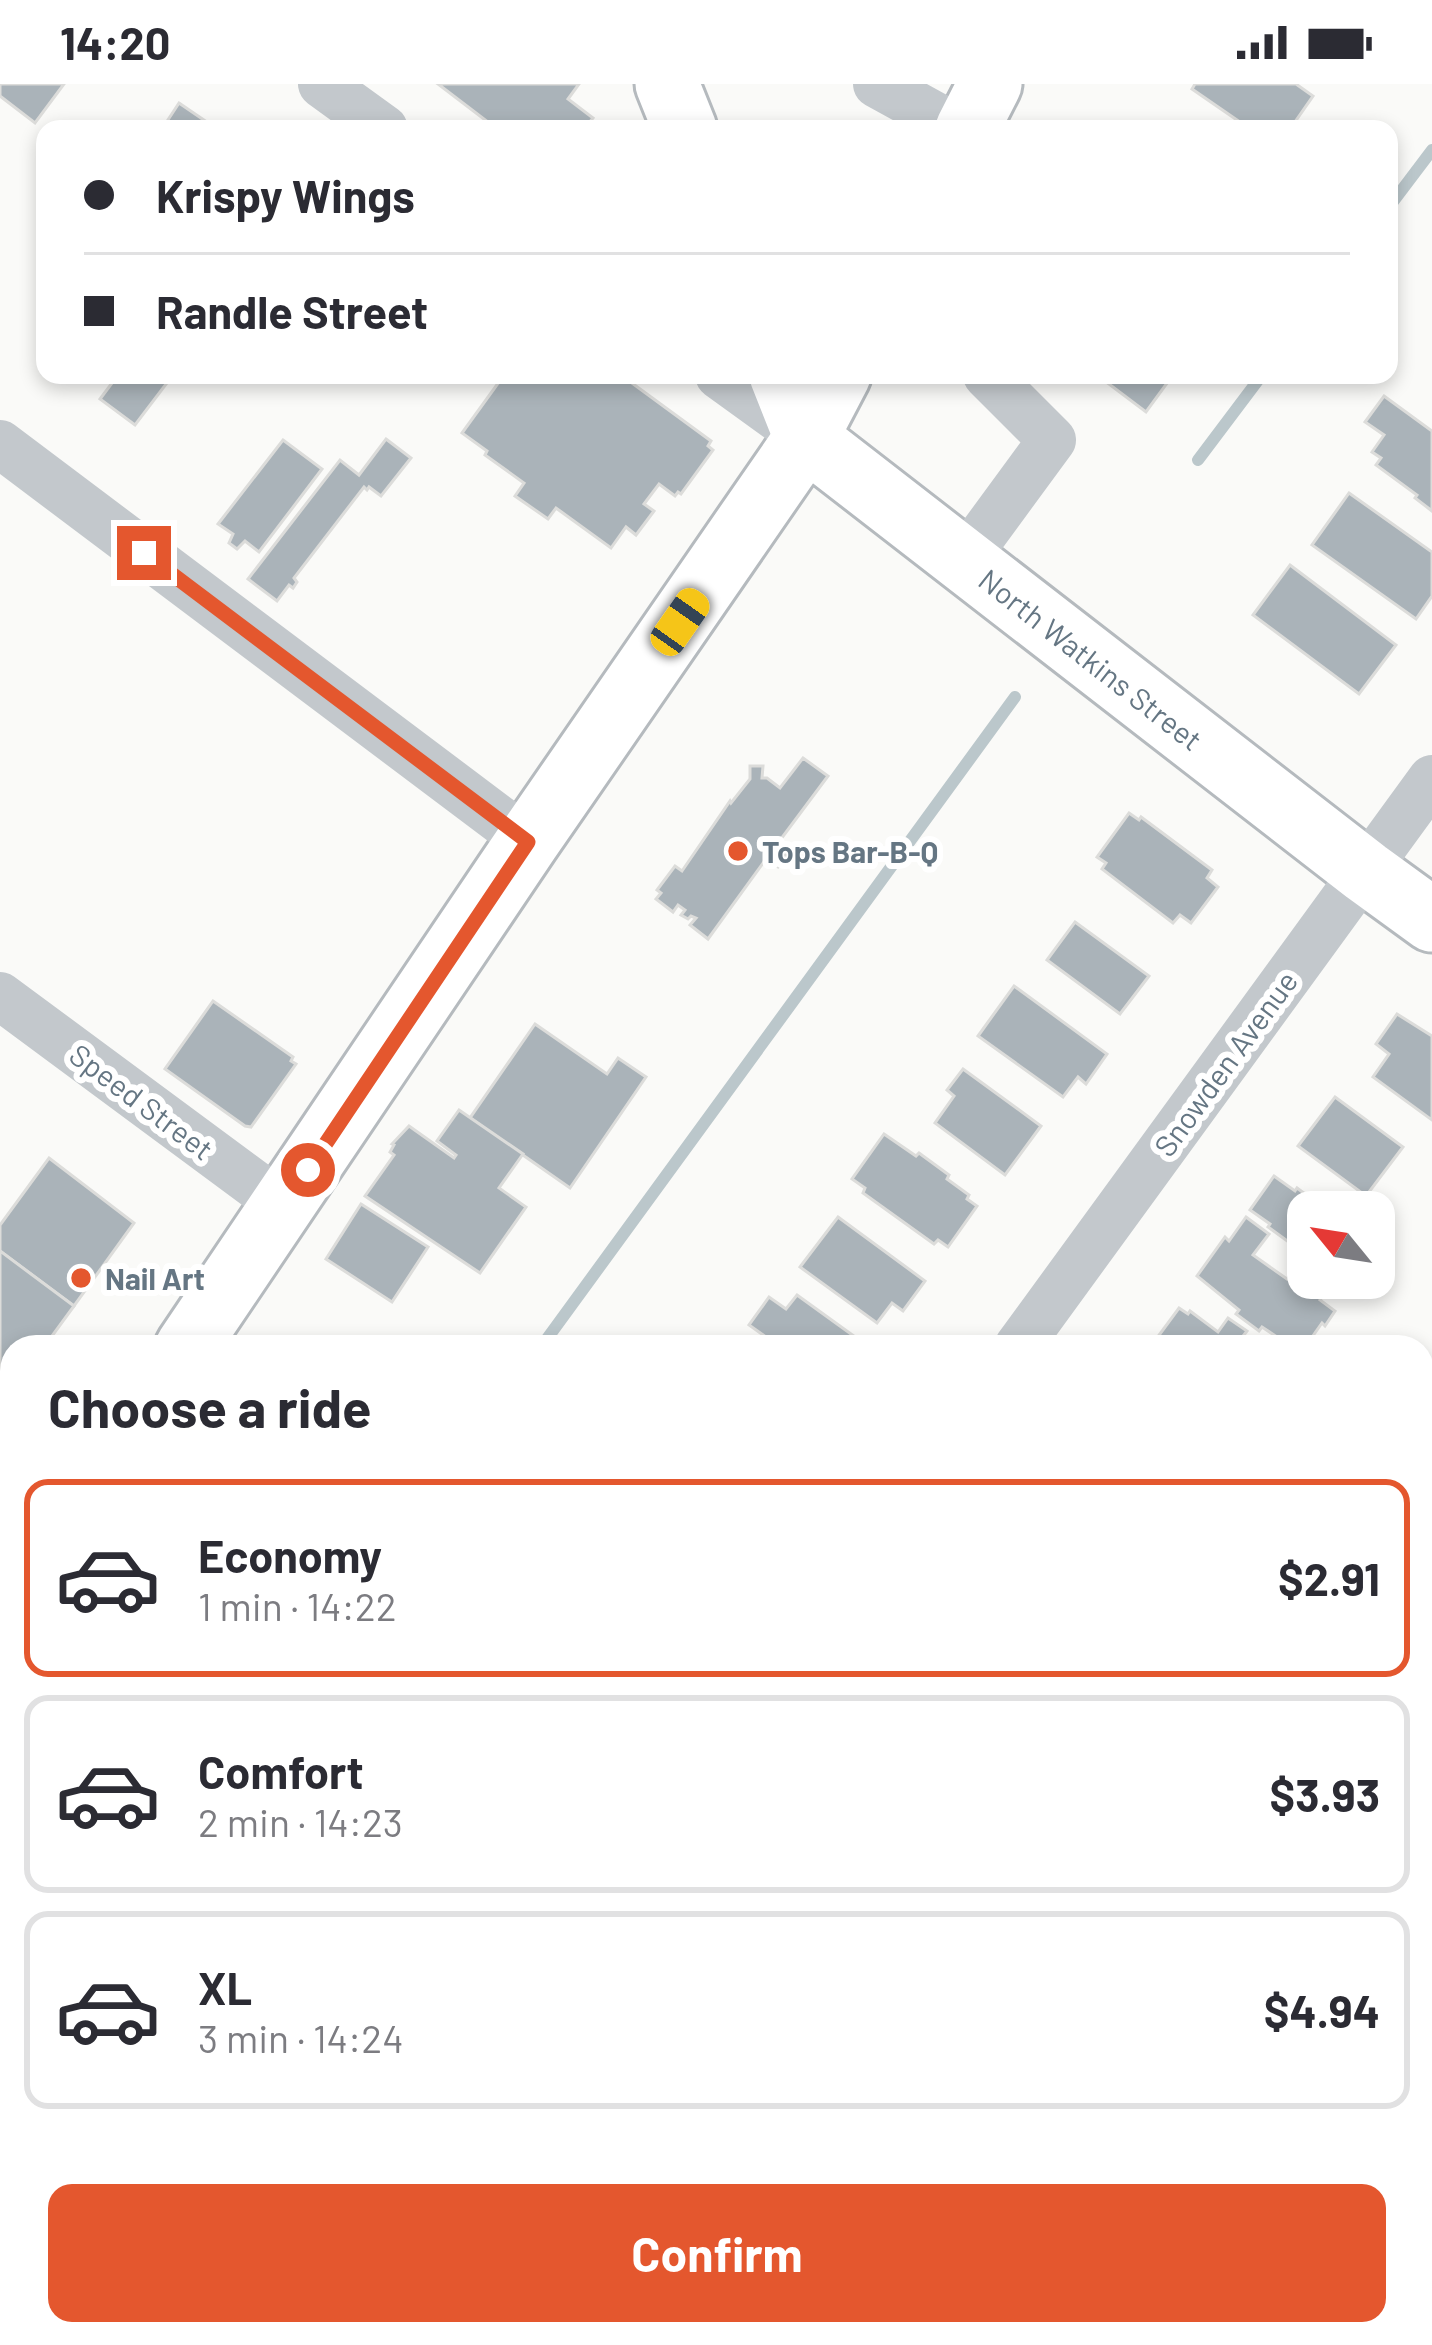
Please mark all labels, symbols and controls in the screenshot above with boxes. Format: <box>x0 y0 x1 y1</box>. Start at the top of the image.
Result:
text: 14:20 <box>60 15 170 69</box>
text: Krispy Wings <box>156 168 415 222</box>
text: Randle Street <box>156 284 428 338</box>
route end <box>117 526 171 580</box>
street label: North Watkins Street <box>972 561 1210 757</box>
car <box>645 582 715 662</box>
place label: Tops Bar-B-Q <box>762 833 938 869</box>
marker: Tops Bar-B-Q <box>725 838 751 864</box>
street label: Snowden Avenue <box>1146 963 1304 1163</box>
street label: Speed Street <box>63 1035 221 1167</box>
route start <box>281 1143 335 1197</box>
north arrow <box>1287 1191 1395 1299</box>
map controls <box>1287 1191 1395 1299</box>
place label: Nail Art <box>105 1260 205 1296</box>
marker: Nail Art <box>68 1265 94 1291</box>
text: Choose a ride <box>48 1374 372 1439</box>
icon: car <box>54 1524 162 1632</box>
text: Economy <box>198 1528 382 1582</box>
text: $2.91 <box>1278 1551 1380 1605</box>
text: 1 min · 14:22 <box>198 1582 397 1629</box>
icon: car <box>54 1740 162 1848</box>
text: Comfort <box>198 1744 364 1798</box>
text: $3.93 <box>1270 1767 1380 1821</box>
text: 2 min · 14:23 <box>198 1798 403 1845</box>
icon: car <box>54 1956 162 2064</box>
text: XL <box>198 1960 252 2014</box>
text: $4.94 <box>1264 1983 1380 2037</box>
text: 3 min · 14:24 <box>198 2014 404 2061</box>
button: Confirm <box>48 2184 1386 2322</box>

